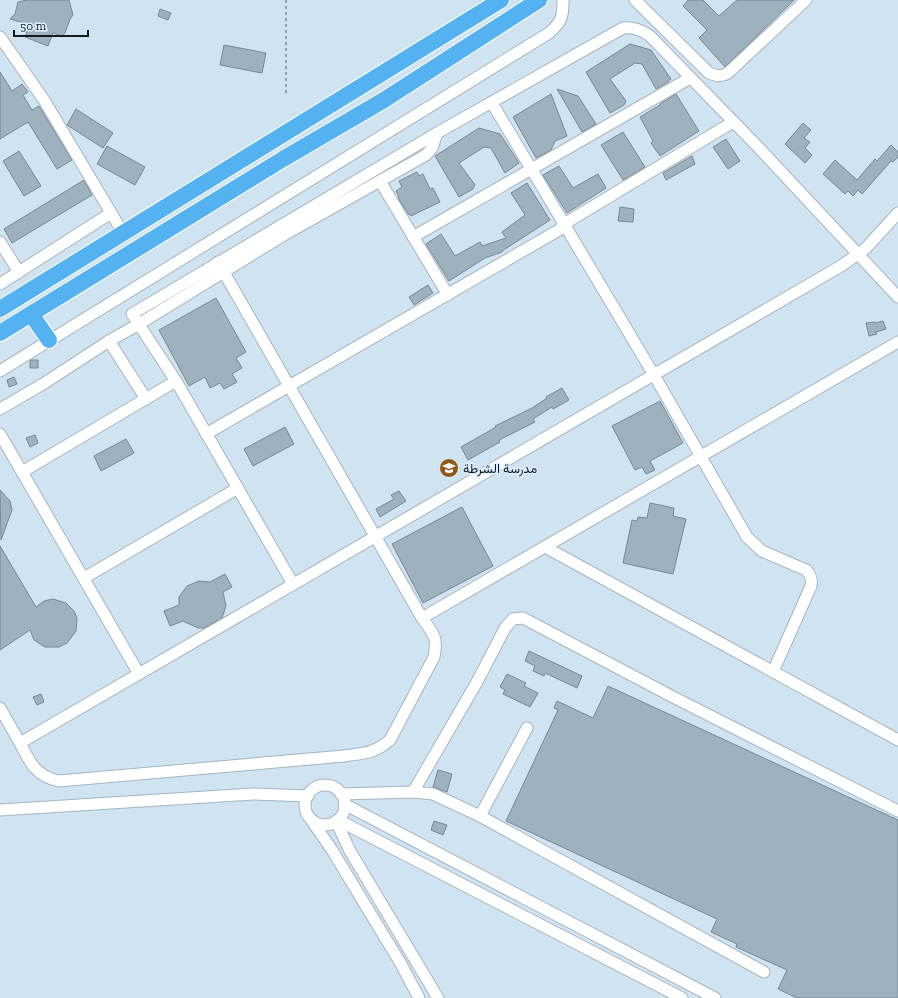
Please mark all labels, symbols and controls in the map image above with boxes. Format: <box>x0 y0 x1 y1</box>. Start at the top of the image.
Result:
scale bar <box>14 12 88 38</box>
text: 50 m <box>20 19 47 33</box>
school or university icon: مدرسة الشرطة <box>438 457 460 479</box>
place label: مدرسة الشرطة <box>463 461 537 477</box>

